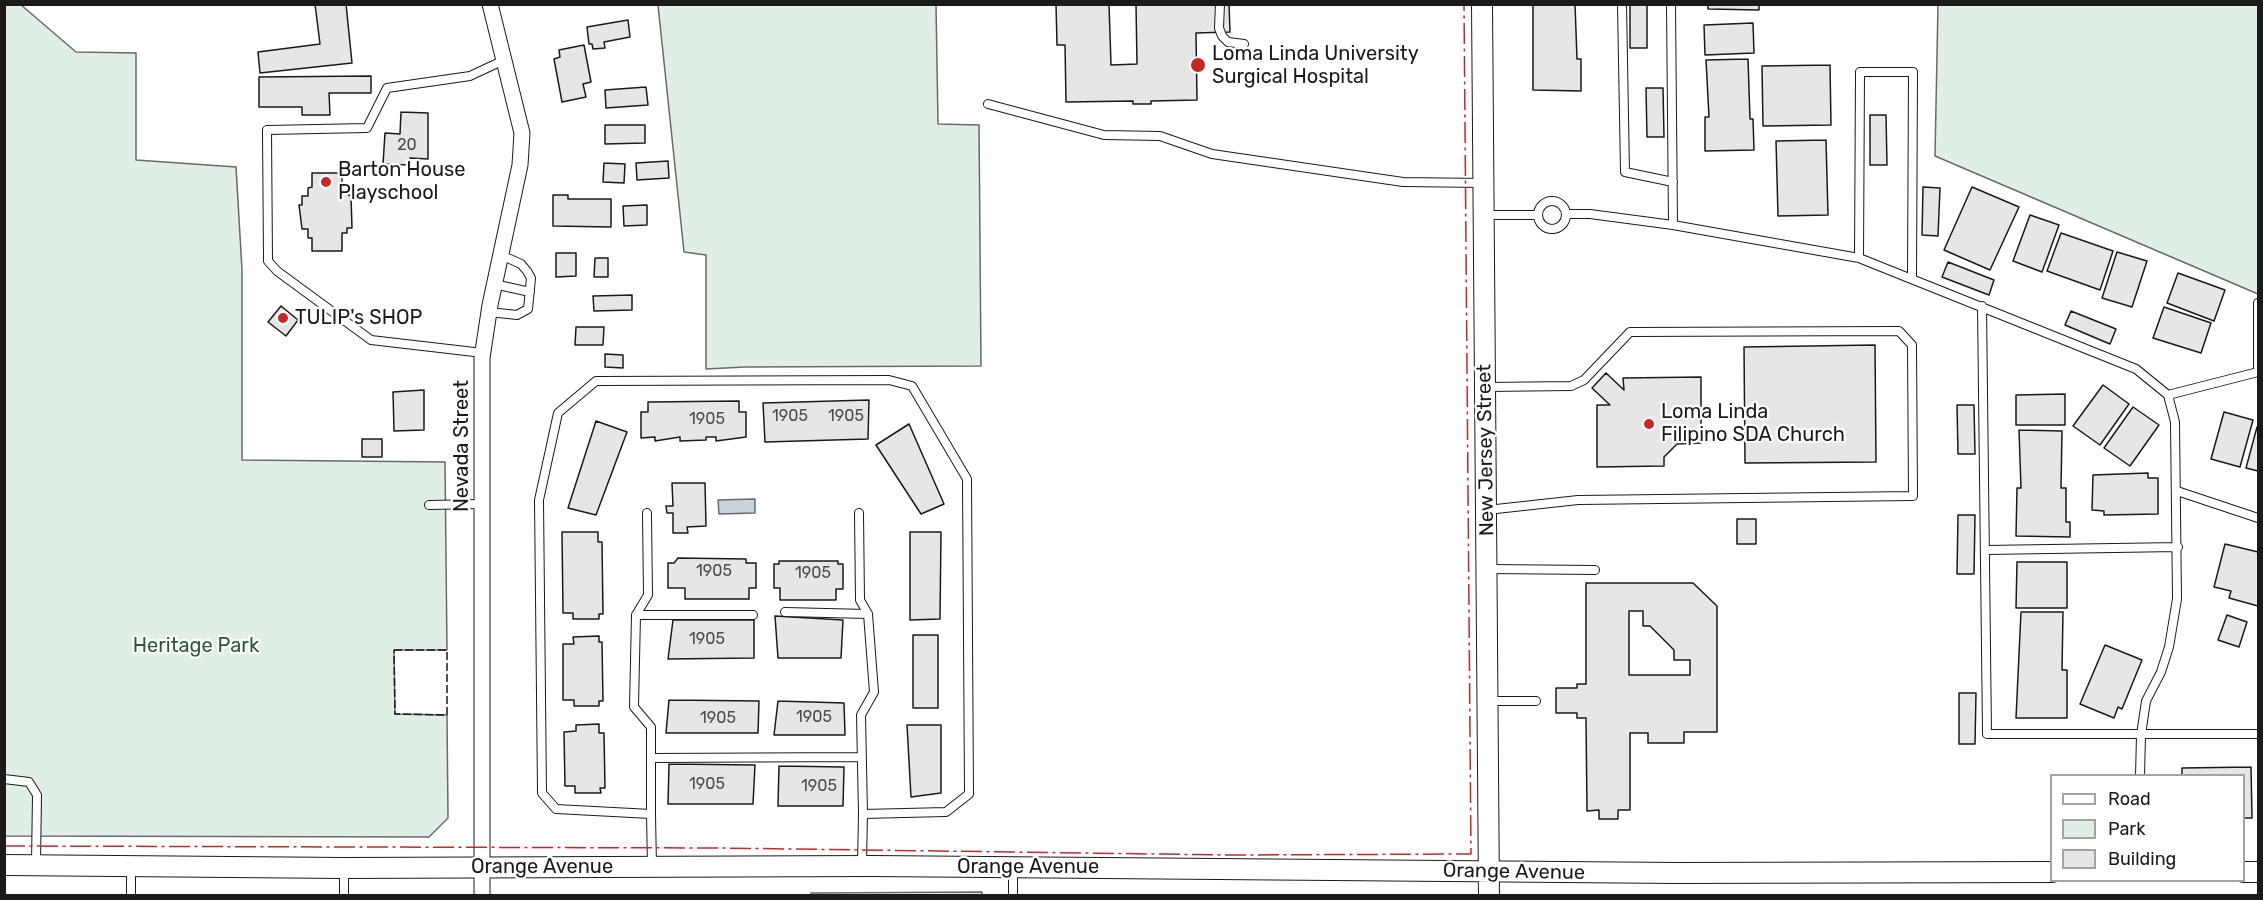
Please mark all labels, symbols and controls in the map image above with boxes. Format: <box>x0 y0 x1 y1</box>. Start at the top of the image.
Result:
place label: Loma Linda University Surgical Hospital <box>1212 42 1419 89</box>
marker: Loma Linda University Surgical Hospital <box>1189 56 1207 74</box>
house number: 20 <box>397 135 417 155</box>
place label: Barton House Playschool <box>338 158 466 205</box>
marker: Barton House Playschool <box>319 175 333 189</box>
place label: TULIP's SHOP <box>295 306 422 330</box>
marker: TULIP's SHOP <box>276 311 290 325</box>
street label: New Jersey Street <box>1473 364 1499 536</box>
street label: Nevada Street <box>450 380 474 512</box>
place label: Loma Linda Filipino SDA Church <box>1661 400 1845 447</box>
house number: 1905 <box>772 406 808 426</box>
house number: 1905 <box>828 406 864 426</box>
house number: 1905 <box>689 409 725 429</box>
marker: Loma Linda Filipino SDA Church <box>1642 417 1656 431</box>
house number: 1905 <box>696 561 732 581</box>
house number: 1905 <box>795 563 831 583</box>
house number: 1905 <box>689 629 725 649</box>
park label: Heritage Park <box>133 634 259 658</box>
house number: 1905 <box>796 707 832 727</box>
house number: 1905 <box>700 708 736 728</box>
house number: 1905 <box>689 774 725 794</box>
legend <box>2050 774 2245 882</box>
house number: 1905 <box>801 776 837 796</box>
text: Road <box>2108 788 2151 810</box>
text: Park <box>2108 818 2145 840</box>
text: Building <box>2108 848 2176 870</box>
street label: Orange Avenue <box>471 855 613 879</box>
street label: Orange Avenue <box>957 855 1099 879</box>
street label: Orange Avenue <box>1443 859 1585 885</box>

